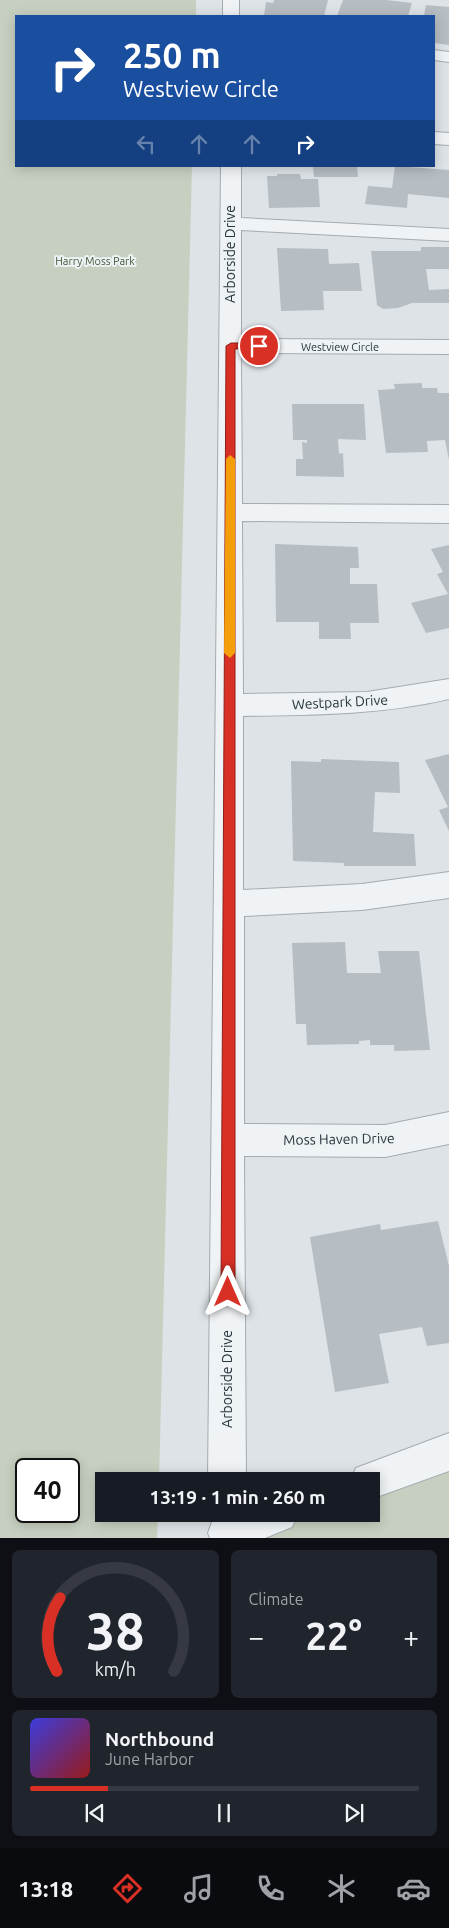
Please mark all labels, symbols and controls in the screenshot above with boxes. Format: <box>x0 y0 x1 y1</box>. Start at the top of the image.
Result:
icon: right <box>40 35 105 100</box>
text: 250 m <box>123 35 221 75</box>
text: Westview Circle <box>123 76 279 101</box>
icon: left <box>132 130 160 158</box>
icon: ahead <box>185 130 213 158</box>
icon: ahead <box>238 130 266 158</box>
icon: right <box>291 130 319 158</box>
street label: Arborside Drive <box>222 205 238 303</box>
park label: Harry Moss Park <box>55 255 135 267</box>
pin <box>238 325 280 367</box>
icon: arrive <box>245 332 273 360</box>
street label: Westview Circle <box>301 341 379 353</box>
street label: Westpark Drive <box>292 691 388 713</box>
street label: Moss Haven Drive <box>283 1130 395 1148</box>
position arrow <box>201 1265 253 1317</box>
street label: Arborside Drive <box>219 1330 235 1428</box>
speed limit sign: 40 <box>15 1458 80 1523</box>
text: 13:19 · 1 min · 260 m <box>150 1486 325 1508</box>
text: Climate <box>249 1590 304 1608</box>
text: 38 <box>86 1602 145 1660</box>
text: 22° <box>306 1615 362 1657</box>
text: − <box>249 1621 264 1652</box>
text: + <box>403 1621 419 1652</box>
text: km/h <box>95 1659 136 1679</box>
text: Northbound <box>105 1728 214 1750</box>
text: June Harbor <box>105 1750 194 1768</box>
icon: previous <box>81 1799 109 1827</box>
icon: pause <box>210 1799 238 1827</box>
icon: next <box>340 1799 368 1827</box>
icon: directions <box>110 1871 145 1906</box>
icon: music <box>181 1871 216 1906</box>
icon: phone <box>253 1871 288 1906</box>
icon: climate <box>324 1871 359 1906</box>
icon: car <box>396 1871 431 1906</box>
text: 13:18 <box>18 1876 73 1901</box>

